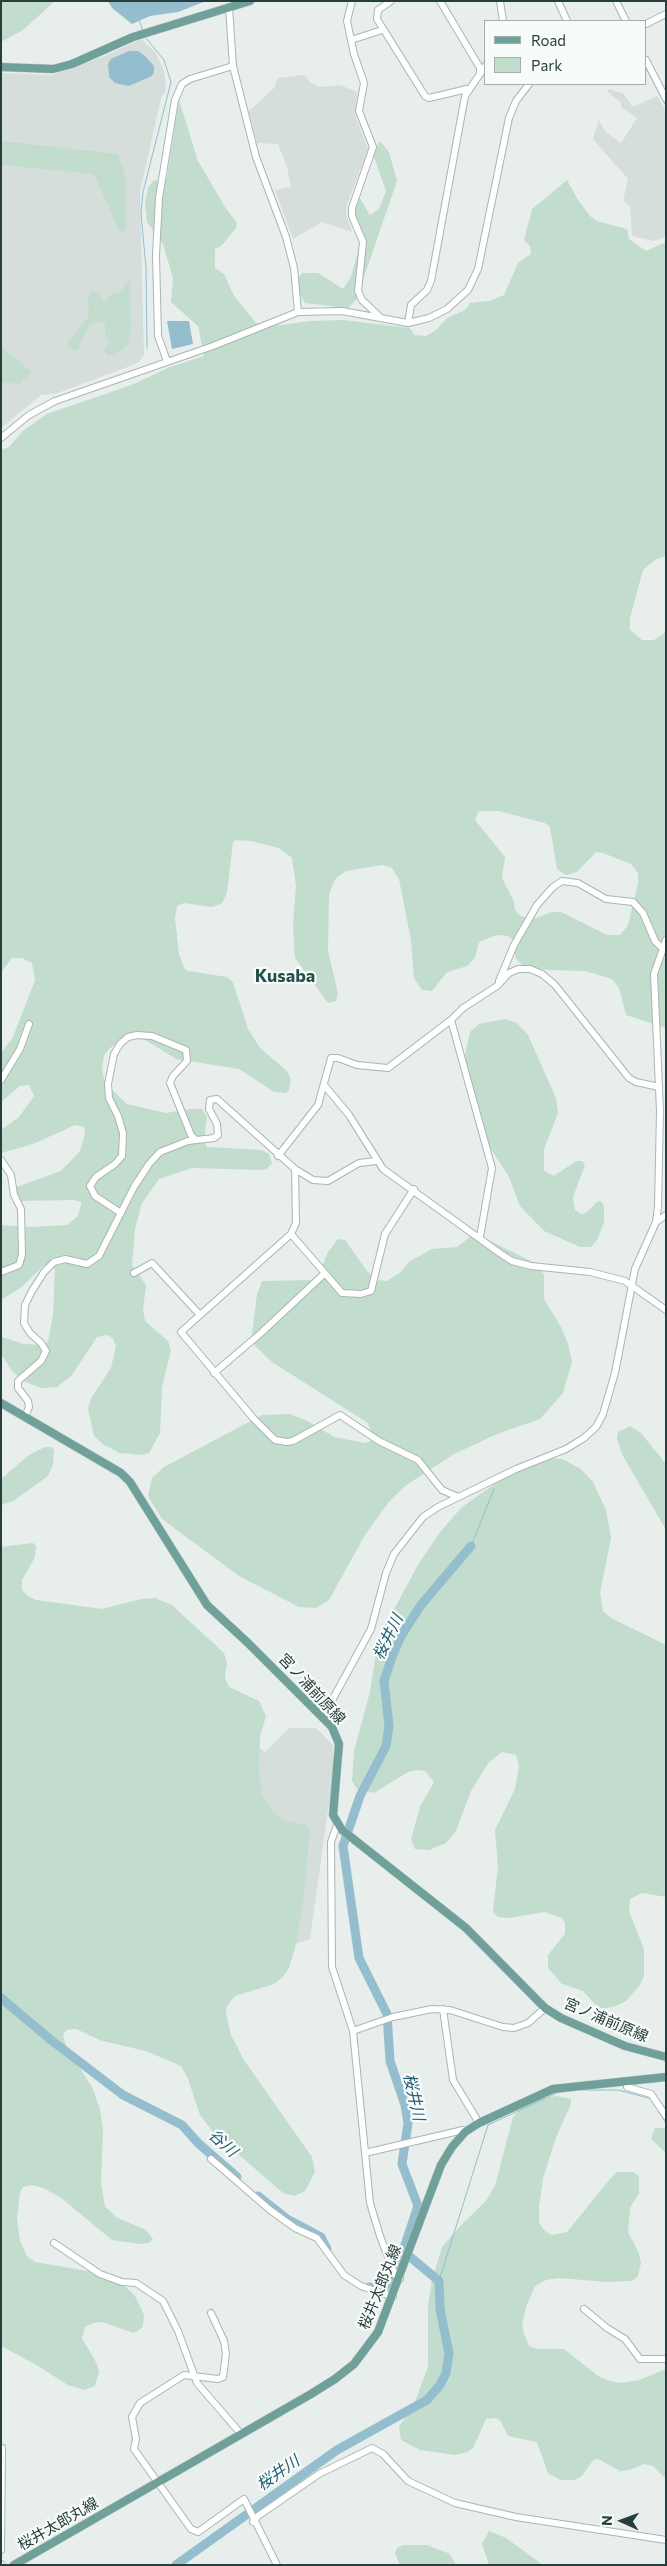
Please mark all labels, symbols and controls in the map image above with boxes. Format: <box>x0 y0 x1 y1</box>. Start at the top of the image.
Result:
legend <box>484 20 647 85</box>
text: Road <box>531 31 566 49</box>
text: Park <box>531 56 562 74</box>
district label: Kusaba <box>255 965 315 987</box>
water label: 桜井川 <box>369 1611 407 1663</box>
street label: 宮ノ浦前原線 <box>275 1650 349 1728</box>
street label: 宮ノ浦前原線 <box>561 1994 651 2046</box>
water label: 桜井川 <box>399 2071 429 2123</box>
water label: 谷川 <box>205 2125 241 2161</box>
street label: 桜井太郎丸線 <box>355 2242 405 2332</box>
water label: 桜井川 <box>253 2451 303 2495</box>
street label: 桜井太郎丸線 <box>15 2494 101 2554</box>
north arrow <box>597 2496 647 2546</box>
text: N <box>598 2515 615 2526</box>

